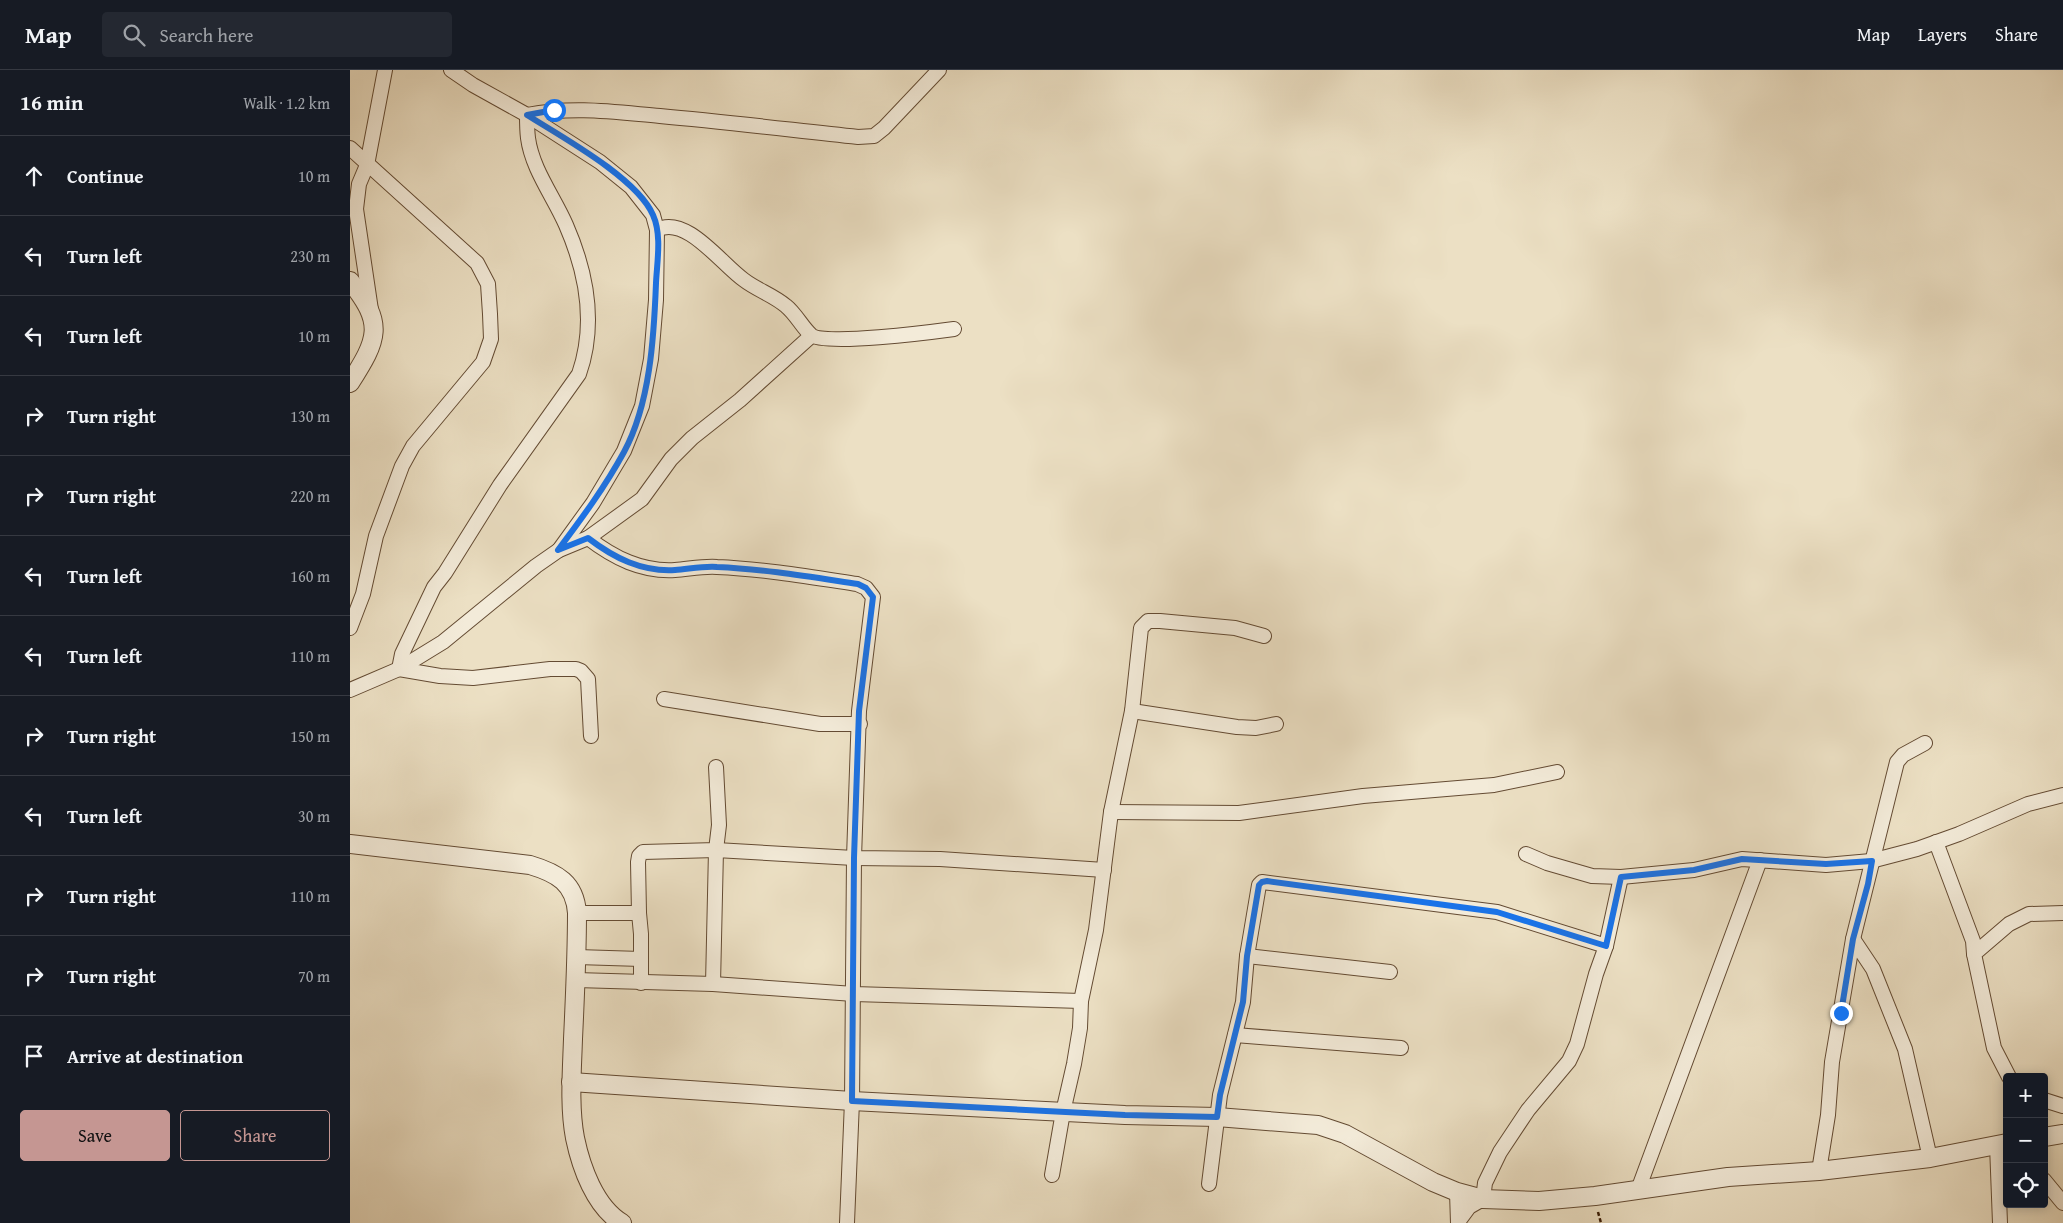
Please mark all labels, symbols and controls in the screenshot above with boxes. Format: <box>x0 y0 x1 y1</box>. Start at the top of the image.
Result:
search box <box>102 12 452 57</box>
text: Map <box>25 17 72 52</box>
icon: search <box>120 21 148 49</box>
text: Search here <box>160 21 253 49</box>
text: Map <box>1857 21 1890 48</box>
text: Layers <box>1918 21 1967 48</box>
text: Share <box>1995 21 2038 48</box>
text: 16 min <box>20 87 83 118</box>
text: Walk · 1.2 km <box>243 91 330 115</box>
route start <box>543 99 566 122</box>
icon: ahead <box>20 162 48 190</box>
text: Continue <box>67 162 144 190</box>
text: 10 m <box>298 164 330 188</box>
icon: left <box>20 242 48 270</box>
text: Turn left <box>67 242 142 270</box>
text: 230 m <box>290 244 330 268</box>
icon: left <box>20 322 48 350</box>
text: Turn left <box>67 322 142 350</box>
text: 10 m <box>298 324 330 348</box>
icon: right <box>20 402 48 430</box>
text: Turn right <box>67 402 156 430</box>
text: 130 m <box>290 404 330 428</box>
icon: right <box>20 482 48 510</box>
text: Turn right <box>67 482 156 510</box>
text: 220 m <box>290 484 330 508</box>
icon: left <box>20 562 48 590</box>
text: Turn left <box>67 562 142 590</box>
text: 160 m <box>290 564 330 588</box>
icon: left <box>20 642 48 670</box>
text: Turn left <box>67 642 142 670</box>
text: 110 m <box>290 644 330 668</box>
icon: right <box>20 722 48 750</box>
text: Turn right <box>67 722 156 750</box>
text: 150 m <box>290 724 330 748</box>
icon: left <box>20 802 48 830</box>
text: Turn left <box>67 802 142 830</box>
text: 30 m <box>298 804 330 828</box>
icon: right <box>20 882 48 910</box>
text: Turn right <box>67 882 156 910</box>
text: 110 m <box>290 884 330 908</box>
icon: right <box>20 962 48 990</box>
text: Turn right <box>67 962 156 990</box>
text: 70 m <box>298 964 330 988</box>
route end <box>1830 1002 1853 1025</box>
icon: arrive <box>20 1042 48 1070</box>
text: Arrive at destination <box>67 1042 243 1070</box>
map controls <box>2003 1073 2048 1208</box>
button: + <box>2003 1073 2048 1118</box>
button: Save <box>20 1110 170 1161</box>
button: Share <box>180 1110 330 1161</box>
button: − <box>2003 1118 2048 1163</box>
button: locate <box>2003 1163 2048 1208</box>

